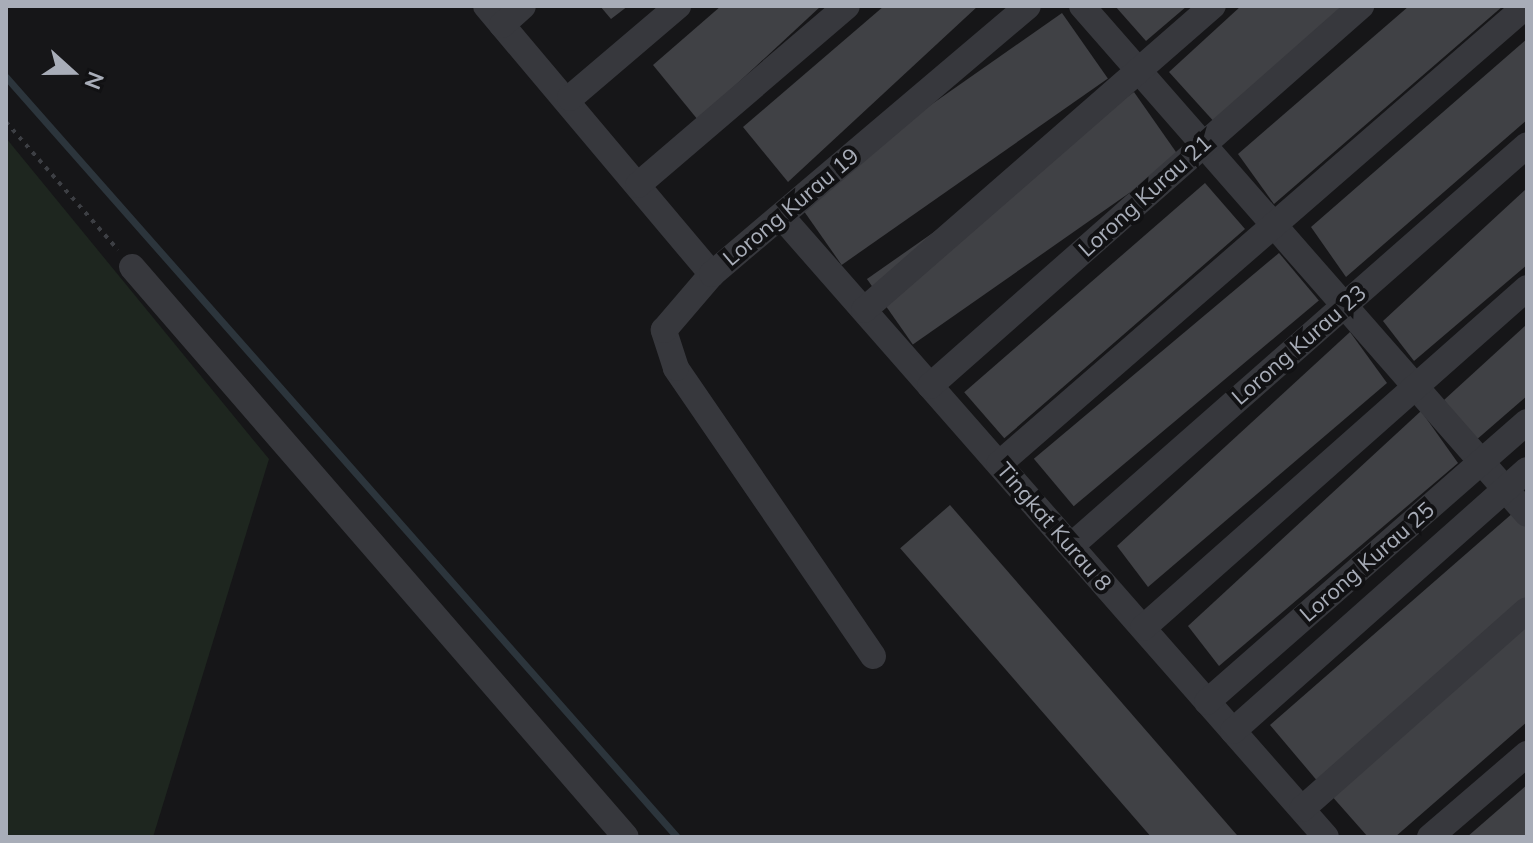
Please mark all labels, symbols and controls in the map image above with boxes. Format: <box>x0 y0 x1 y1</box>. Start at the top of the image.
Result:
north arrow <box>32 32 112 112</box>
text: N <box>78 68 110 93</box>
street label: Lorong Kurau 21 <box>1073 130 1217 262</box>
street label: Lorong Kurau 19 <box>718 143 864 271</box>
street label: Lorong Kurau 23 <box>1227 280 1371 410</box>
street label: Tingkat Kurau 8 <box>991 457 1117 597</box>
street label: Lorong Kurau 25 <box>1295 497 1439 627</box>

